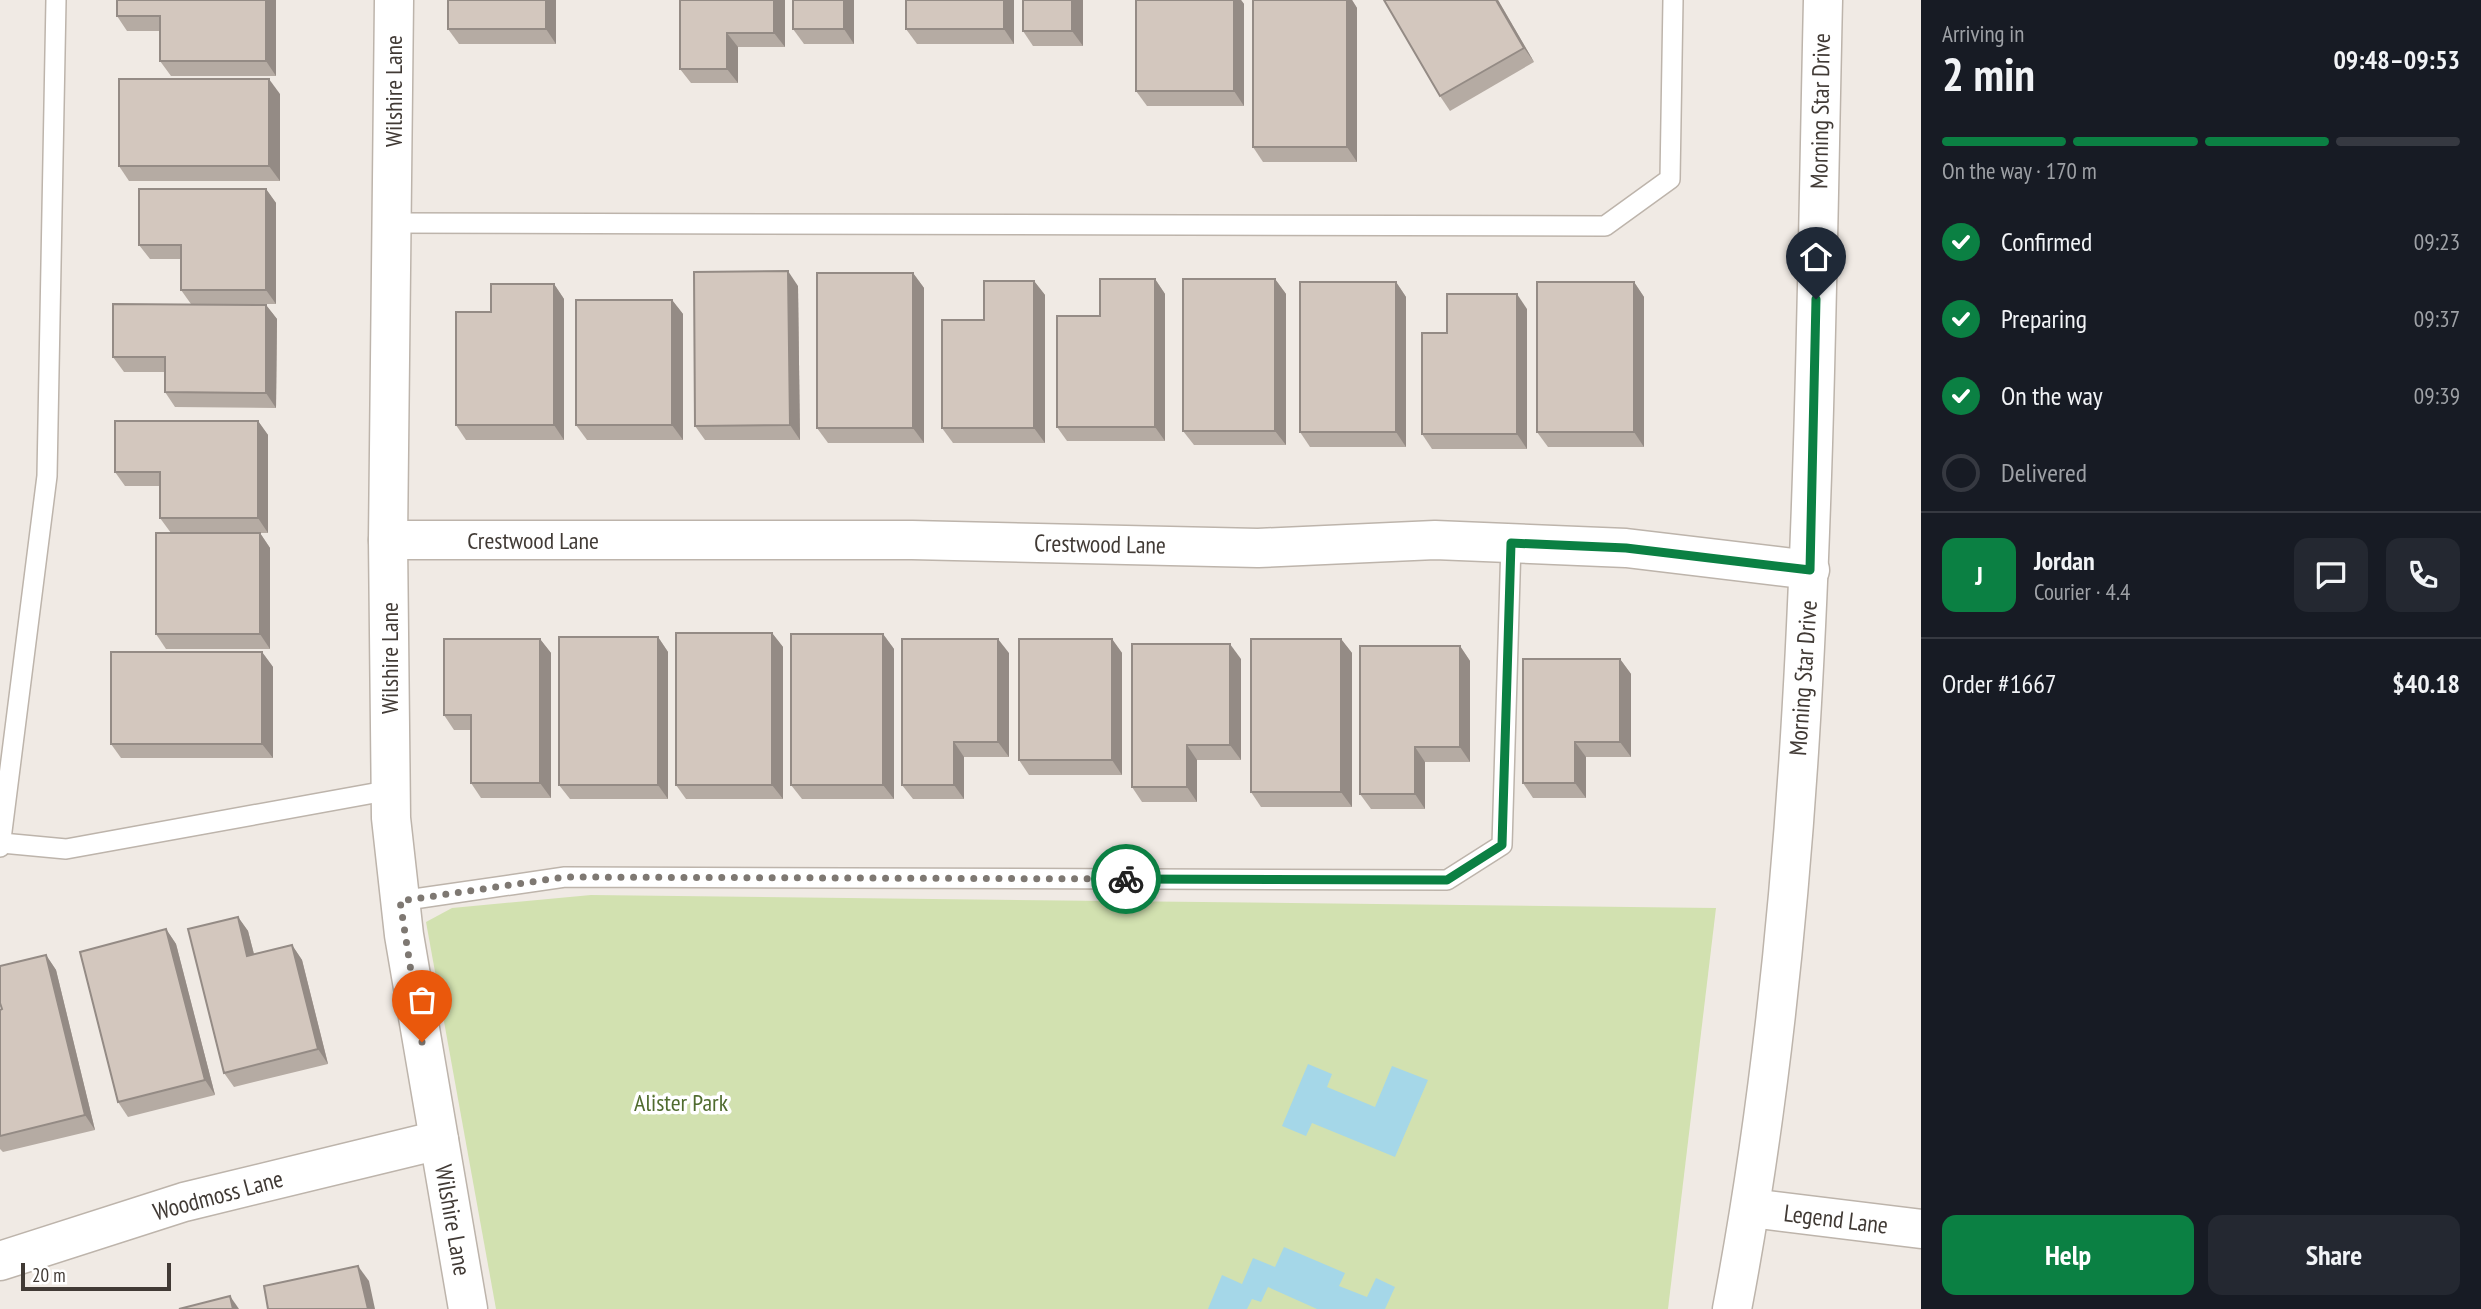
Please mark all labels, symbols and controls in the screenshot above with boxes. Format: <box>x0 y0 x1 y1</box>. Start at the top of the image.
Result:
text: Arriving in <box>1942 19 2024 48</box>
street label: Morning Star Drive <box>1803 33 1837 189</box>
street label: Wilshire Lane <box>378 35 409 147</box>
text: 09:48–09:53 <box>2333 43 2460 76</box>
text: 2 min <box>1942 44 2035 104</box>
text: On the way · 170 m <box>1942 156 2097 185</box>
icon: check <box>1942 223 1980 261</box>
text: Confirmed <box>2001 225 2092 258</box>
pin <box>1786 227 1846 299</box>
text: 09:23 <box>2414 227 2460 256</box>
icon: home <box>1797 238 1835 276</box>
icon: check <box>1942 300 1980 338</box>
text: Preparing <box>2001 302 2087 335</box>
text: 09:37 <box>2414 304 2460 333</box>
icon: check <box>1942 377 1980 415</box>
text: On the way <box>2001 379 2103 412</box>
text: 09:39 <box>2414 381 2460 410</box>
text: Delivered <box>2001 456 2087 489</box>
street label: Crestwood Lane <box>467 525 599 556</box>
street label: Crestwood Lane <box>1034 527 1166 561</box>
button: chat <box>2294 538 2368 612</box>
button: phone <box>2386 538 2460 612</box>
text: Jordan <box>2034 544 2095 577</box>
text: J <box>1975 559 1983 592</box>
text: Courier · 4.4 <box>2034 577 2130 606</box>
street label: Morning Star Drive <box>1782 599 1824 757</box>
street label: Wilshire Lane <box>374 602 405 714</box>
text: Order #1667 <box>1942 667 2057 700</box>
text: $40.18 <box>2392 667 2460 700</box>
courier <box>1091 844 1161 914</box>
icon: bike <box>1107 860 1145 898</box>
pin <box>392 970 452 1042</box>
icon: bag <box>403 981 441 1019</box>
park label: Alister Park <box>634 1087 729 1118</box>
street label: Wilshire Lane <box>428 1162 478 1278</box>
street label: Woodmoss Lane <box>150 1163 286 1227</box>
street label: Legend Lane <box>1782 1197 1890 1241</box>
button: Help <box>1942 1215 2194 1295</box>
button: Share <box>2208 1215 2460 1295</box>
scale bar <box>21 1260 172 1292</box>
text: 20 m <box>32 1263 66 1287</box>

